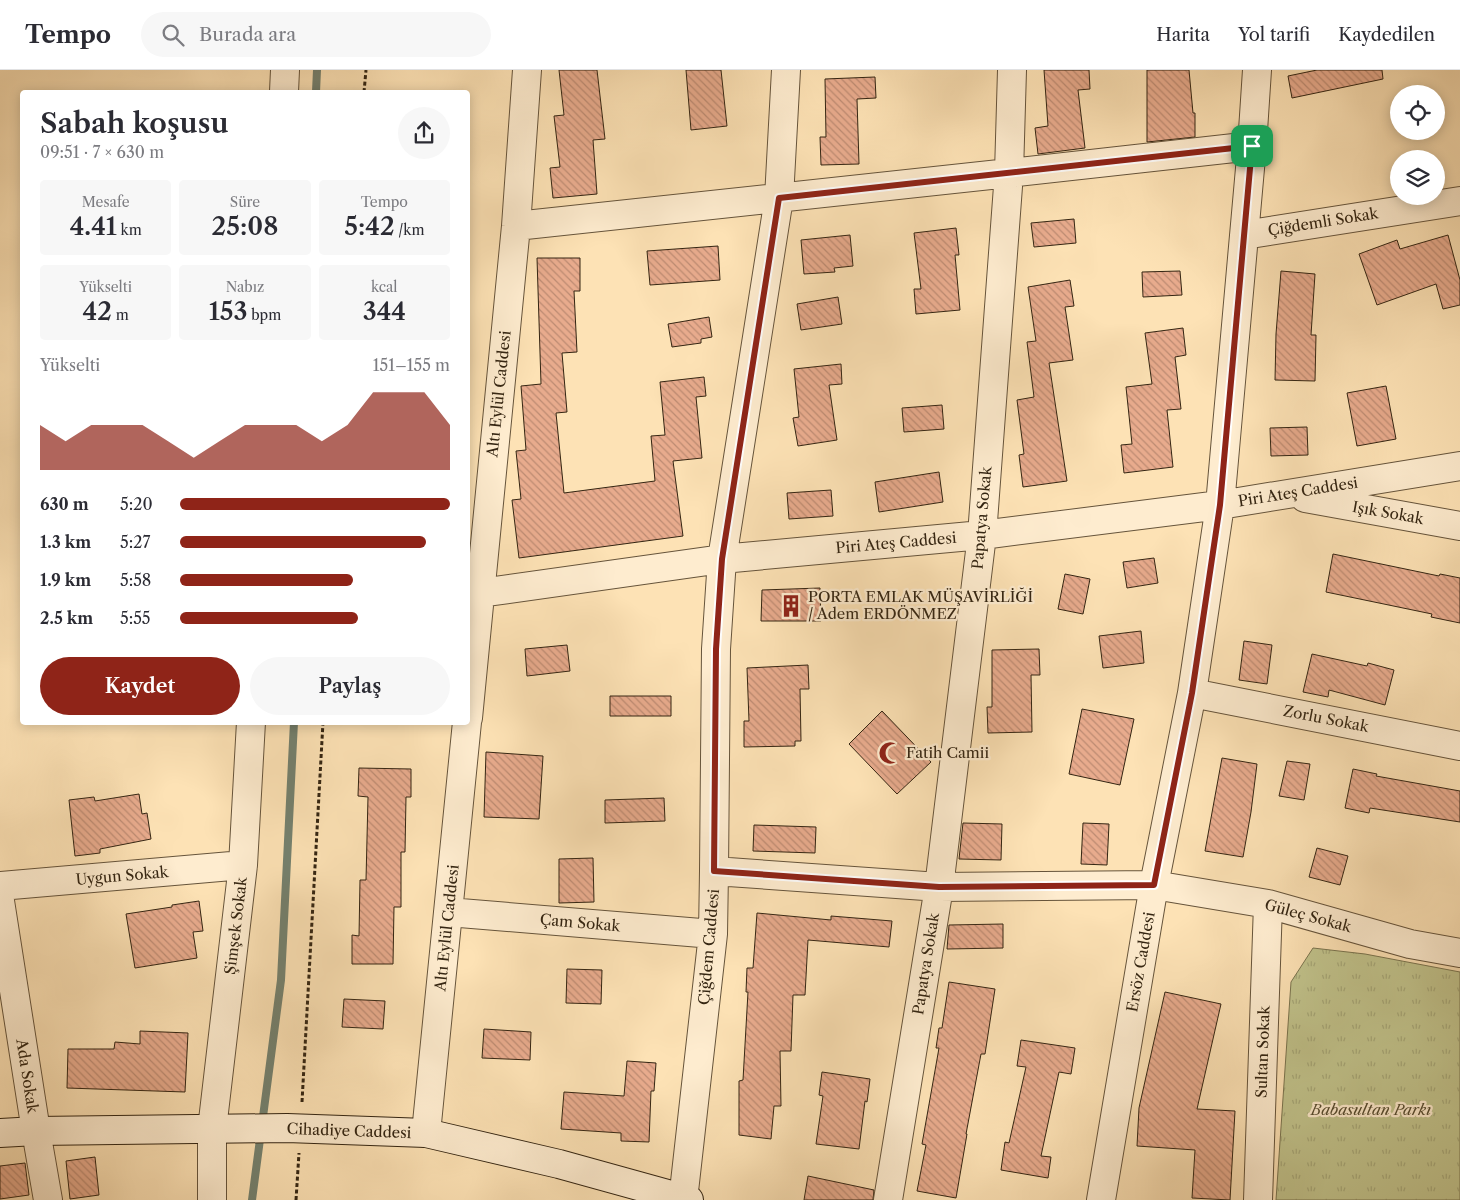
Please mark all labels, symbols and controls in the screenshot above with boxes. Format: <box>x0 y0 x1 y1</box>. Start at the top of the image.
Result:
search box <box>141 12 491 57</box>
text: Tempo <box>25 20 111 49</box>
icon: search <box>159 21 187 49</box>
text: Burada ara <box>199 23 296 46</box>
text: Harita <box>1156 24 1210 46</box>
text: Yol tarifi <box>1238 24 1310 46</box>
text: Kaydedilen <box>1338 24 1435 46</box>
map controls <box>1390 85 1445 205</box>
button: locate <box>1390 85 1445 140</box>
text: Sabah koşusu <box>40 106 229 140</box>
button: share <box>398 107 450 159</box>
pin <box>1231 125 1273 167</box>
icon: arrive <box>1238 132 1266 160</box>
text: 09:51 · 7 × 630 m <box>40 142 164 162</box>
button: layers <box>1390 150 1445 205</box>
text: Mesafe <box>82 193 130 211</box>
text: Süre <box>230 193 260 211</box>
text: Tempo <box>361 193 408 211</box>
street label: Çiğdemli Sokak <box>1266 203 1381 240</box>
text: 4.41 <box>70 211 117 242</box>
text: 25:08 <box>212 211 278 242</box>
text: 5:42 <box>344 211 395 242</box>
text: km <box>117 221 142 239</box>
text: /km <box>395 221 424 239</box>
text: Yükselti <box>79 278 132 296</box>
text: Nabız <box>226 278 264 296</box>
text: kcal <box>371 278 398 296</box>
text: 42 <box>83 296 112 327</box>
text: 153 <box>209 296 247 327</box>
text: 344 <box>363 296 406 327</box>
text: m <box>112 306 129 324</box>
text: bpm <box>247 306 281 324</box>
street label: Altı Eylül Caddesi <box>482 329 515 459</box>
text: Yükselti <box>40 355 100 375</box>
text: 151–155 m <box>373 355 450 375</box>
street label: Papatya Sokak <box>968 465 996 570</box>
street label: Piri Ateş Caddesi <box>1237 473 1360 510</box>
text: 630 m <box>40 494 89 514</box>
text: 5:20 <box>120 494 153 514</box>
street label: Işık Sokak <box>1351 497 1427 528</box>
street label: Piri Ateş Caddesi <box>835 528 958 557</box>
text: 1.3 km <box>40 532 91 552</box>
text: 5:27 <box>120 532 150 552</box>
text: 1.9 km <box>40 570 91 590</box>
text: 5:58 <box>120 570 151 590</box>
place label: PORTA EMLAK MÜŞAVİRLİĞİ / Adem ERDÖNMEZ <box>808 587 1033 623</box>
building icon: PORTA EMLAK MÜŞAVİRLİĞİ / Adem ERDÖNMEZ <box>778 593 804 619</box>
text: 2.5 km <box>40 608 93 628</box>
text: 5:55 <box>120 608 151 628</box>
button: Kaydet <box>40 657 240 715</box>
button: Paylaş <box>250 657 450 715</box>
street label: Zorlu Sokak <box>1282 701 1372 736</box>
mosque icon: Fatih Camii <box>877 740 903 766</box>
place label: Fatih Camii <box>906 743 989 762</box>
street label: Uygun Sokak <box>75 862 170 889</box>
street label: Altı Eylül Caddesi <box>430 863 463 993</box>
street label: Şimşek Sokak <box>220 875 251 976</box>
street label: Çiğdem Caddesi <box>694 888 723 1006</box>
street label: Güleç Sokak <box>1263 895 1355 937</box>
street label: Çam Sokak <box>539 910 622 936</box>
street label: Papatya Sokak <box>908 910 943 1016</box>
street label: Ersöz Caddesi <box>1122 910 1159 1013</box>
street label: Sultan Sokak <box>1251 1004 1274 1098</box>
street label: Ada Sokak <box>12 1036 43 1116</box>
park label: Babasultan Parkı <box>1310 1100 1431 1119</box>
street label: Cihadiye Caddesi <box>286 1119 412 1142</box>

